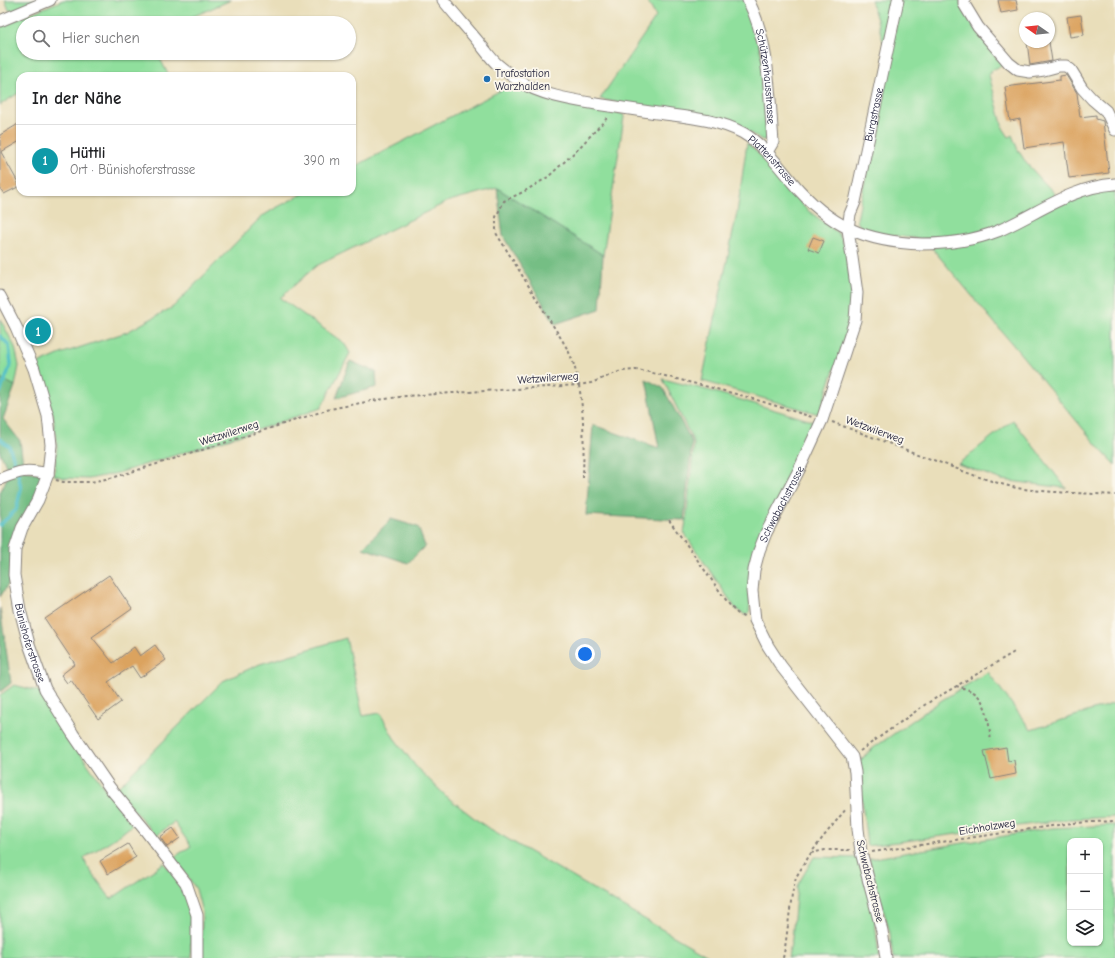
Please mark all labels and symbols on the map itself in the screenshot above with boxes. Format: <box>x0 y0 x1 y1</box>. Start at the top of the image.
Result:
north arrow <box>1019 12 1055 48</box>
street label: Schützenhausstrasse <box>753 27 778 125</box>
place label: Trafostation Warzhalden <box>495 67 550 93</box>
marker: Trafostation Warzhalden <box>482 74 492 84</box>
street label: Burgstrasse <box>862 86 886 142</box>
street label: Plattenstrasse <box>746 132 799 188</box>
pin: 1 <box>25 316 51 346</box>
street label: Wetzwilerweg <box>517 369 579 387</box>
street label: Wetzwilerweg <box>844 413 906 447</box>
street label: Wetzwilerweg <box>198 417 260 449</box>
street label: Schwabachstrasse <box>757 463 807 544</box>
street label: Bünishoferstrasse <box>12 602 49 685</box>
your location <box>575 644 595 664</box>
street label: Eichholzweg <box>958 816 1016 838</box>
street label: Schwabachstrasse <box>853 839 887 924</box>

